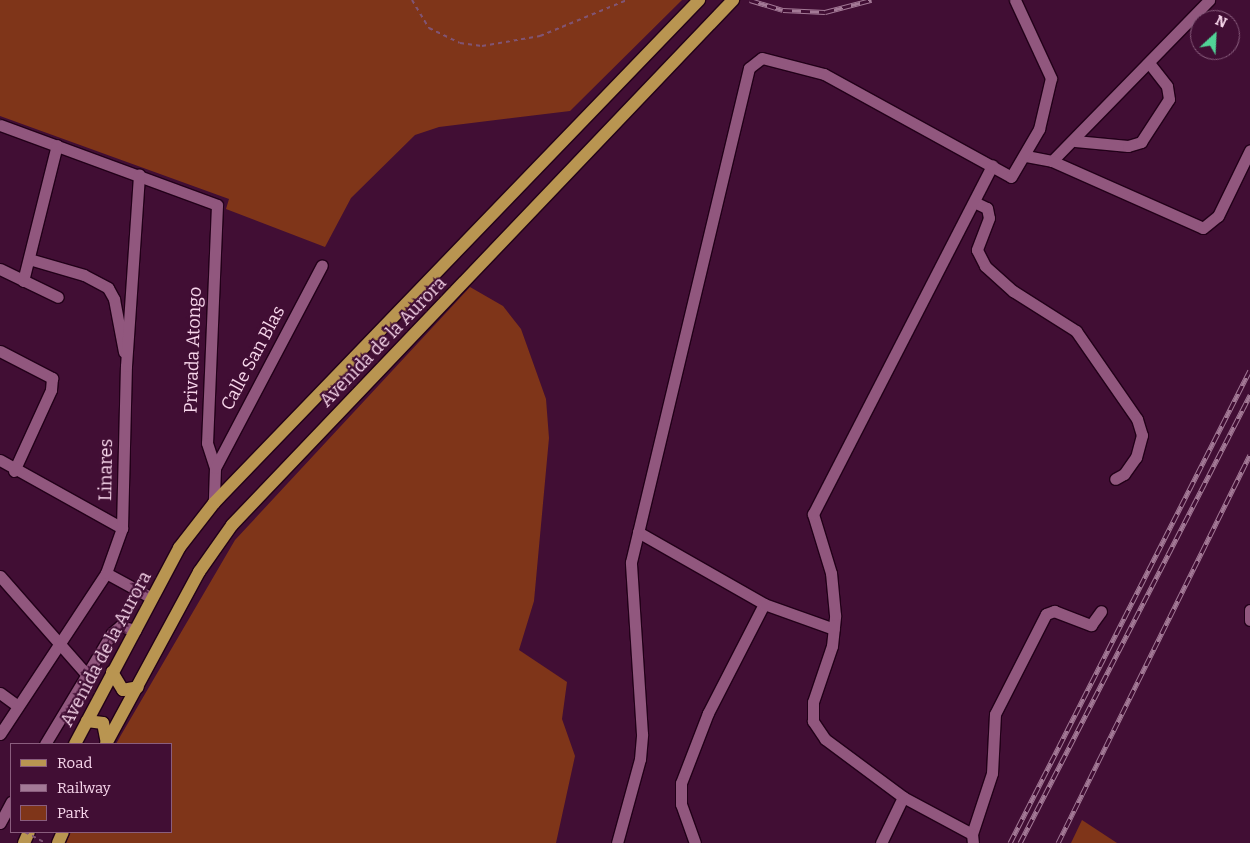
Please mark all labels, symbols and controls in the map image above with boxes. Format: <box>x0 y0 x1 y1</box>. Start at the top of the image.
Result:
north arrow <box>1190 10 1240 60</box>
text: N <box>1213 12 1230 32</box>
street label: Avenida de la Aurora <box>315 272 451 412</box>
street label: Privada Atongo <box>180 286 206 414</box>
street label: Calle San Blas <box>216 302 290 414</box>
street label: Linares <box>95 439 117 501</box>
street label: Avenida de la Aurora <box>56 568 156 730</box>
legend <box>10 743 172 833</box>
text: Road <box>57 754 92 772</box>
text: Railway <box>57 779 111 797</box>
text: Park <box>57 804 89 822</box>

